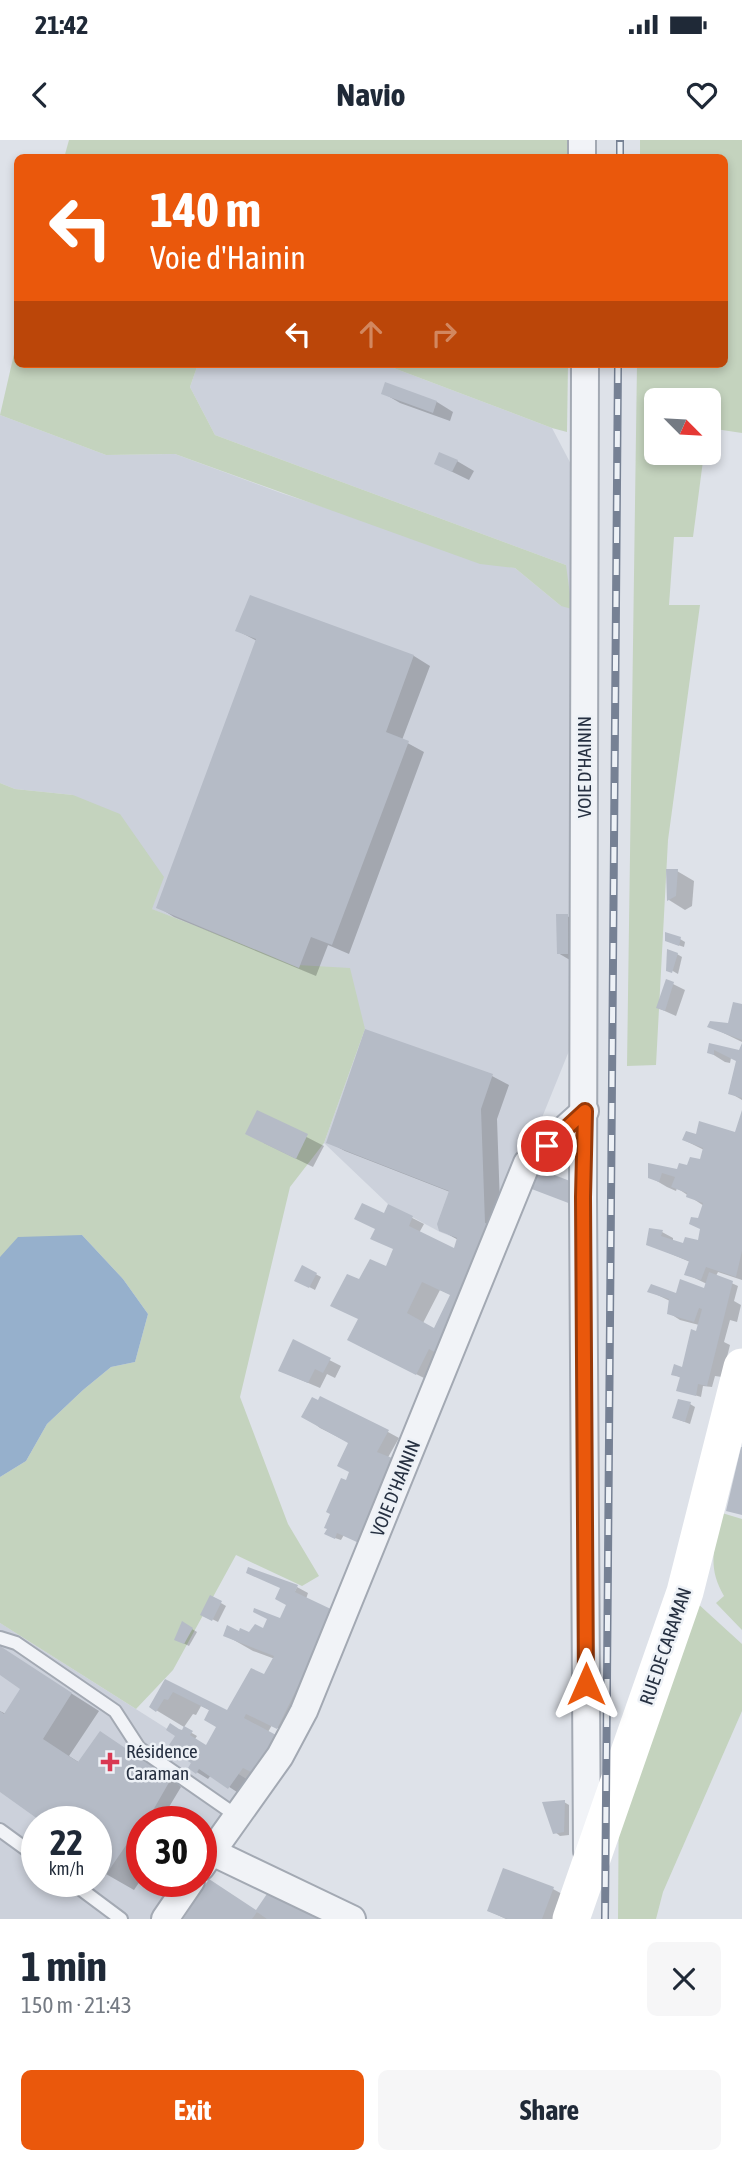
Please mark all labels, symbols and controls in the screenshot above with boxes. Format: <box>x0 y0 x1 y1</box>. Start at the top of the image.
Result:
text: 21:42 <box>35 10 89 40</box>
icon: back <box>21 76 59 114</box>
text: Navio <box>336 76 406 113</box>
icon: heart <box>683 76 721 114</box>
text: 140 m <box>150 181 261 237</box>
icon: left <box>35 182 126 273</box>
text: Voie d'Hainin <box>150 239 306 276</box>
icon: left <box>279 315 317 353</box>
icon: ahead <box>352 315 390 353</box>
icon: right <box>425 315 463 353</box>
north arrow <box>644 388 721 466</box>
map controls <box>644 388 721 465</box>
street label: VOIE D'HAININ <box>573 716 595 818</box>
pin <box>517 1116 577 1176</box>
icon: arrive <box>528 1127 566 1165</box>
street label: VOIE D'HAININ <box>366 1437 424 1539</box>
street label: RUE DE CARAMAN <box>635 1584 695 1708</box>
position arrow <box>549 1647 623 1721</box>
place label: Résidence Caraman <box>126 1740 198 1784</box>
marker: Résidence Caraman <box>100 1752 120 1772</box>
speed limit sign: 30 <box>126 1806 217 1897</box>
text: 22 <box>50 1822 83 1862</box>
text: km/h <box>49 1858 84 1879</box>
text: 1 min <box>21 1942 107 1990</box>
button: close <box>647 1942 721 2016</box>
text: 150 m · 21:43 <box>21 1992 132 2018</box>
button: Exit <box>21 2070 364 2150</box>
button: Share <box>378 2070 721 2150</box>

